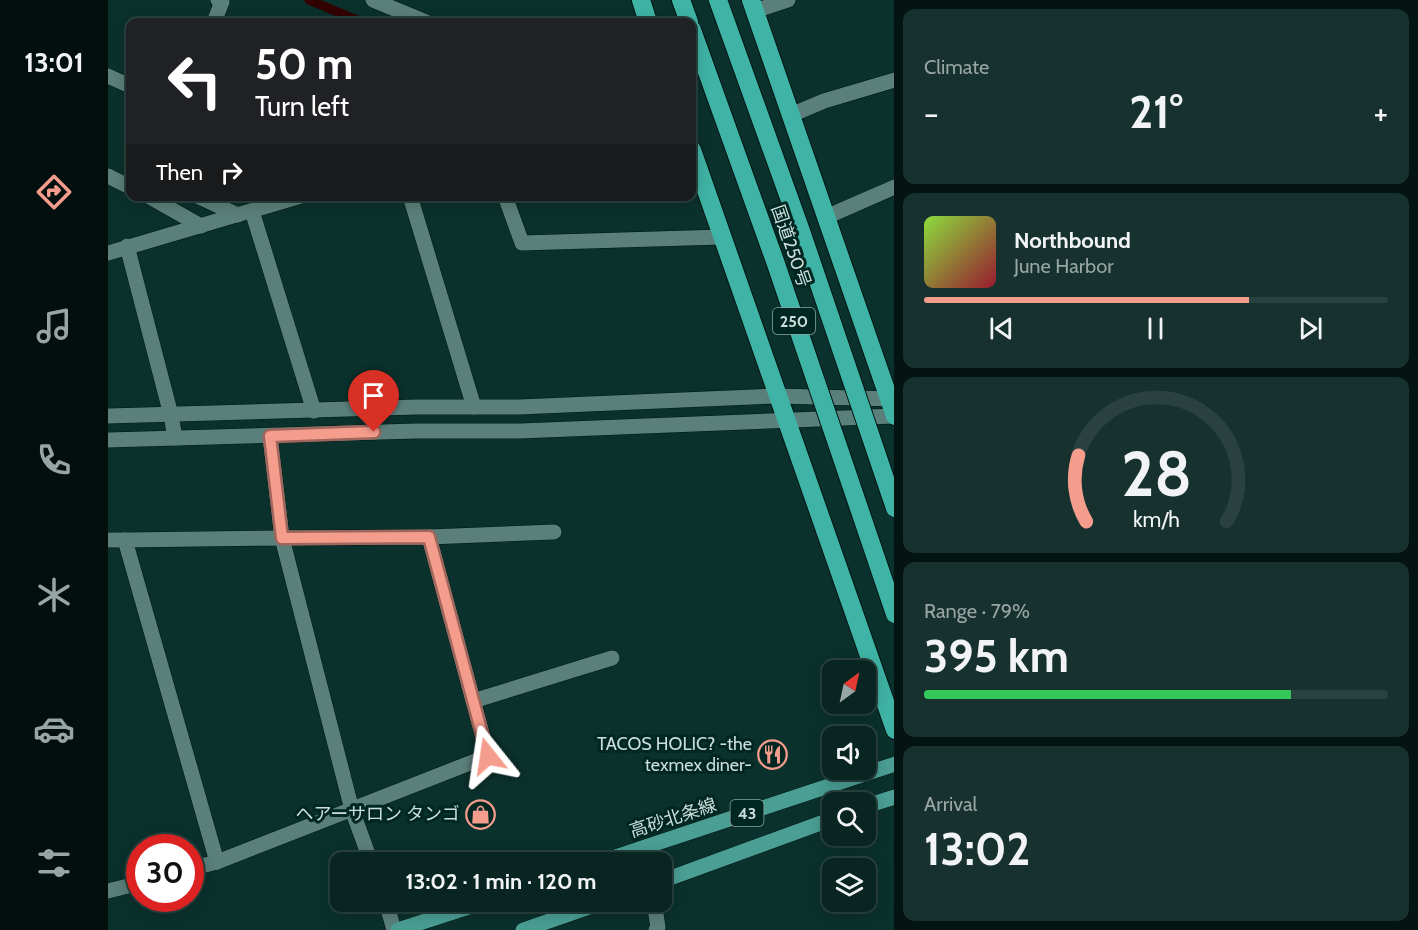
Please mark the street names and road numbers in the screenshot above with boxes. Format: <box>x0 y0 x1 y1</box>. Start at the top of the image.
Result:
street label: 国道250号 <box>767 202 815 290</box>
road number: 250 <box>773 308 815 334</box>
street label: 高砂北条線 <box>627 794 719 842</box>
road number: 43 <box>730 800 764 826</box>

